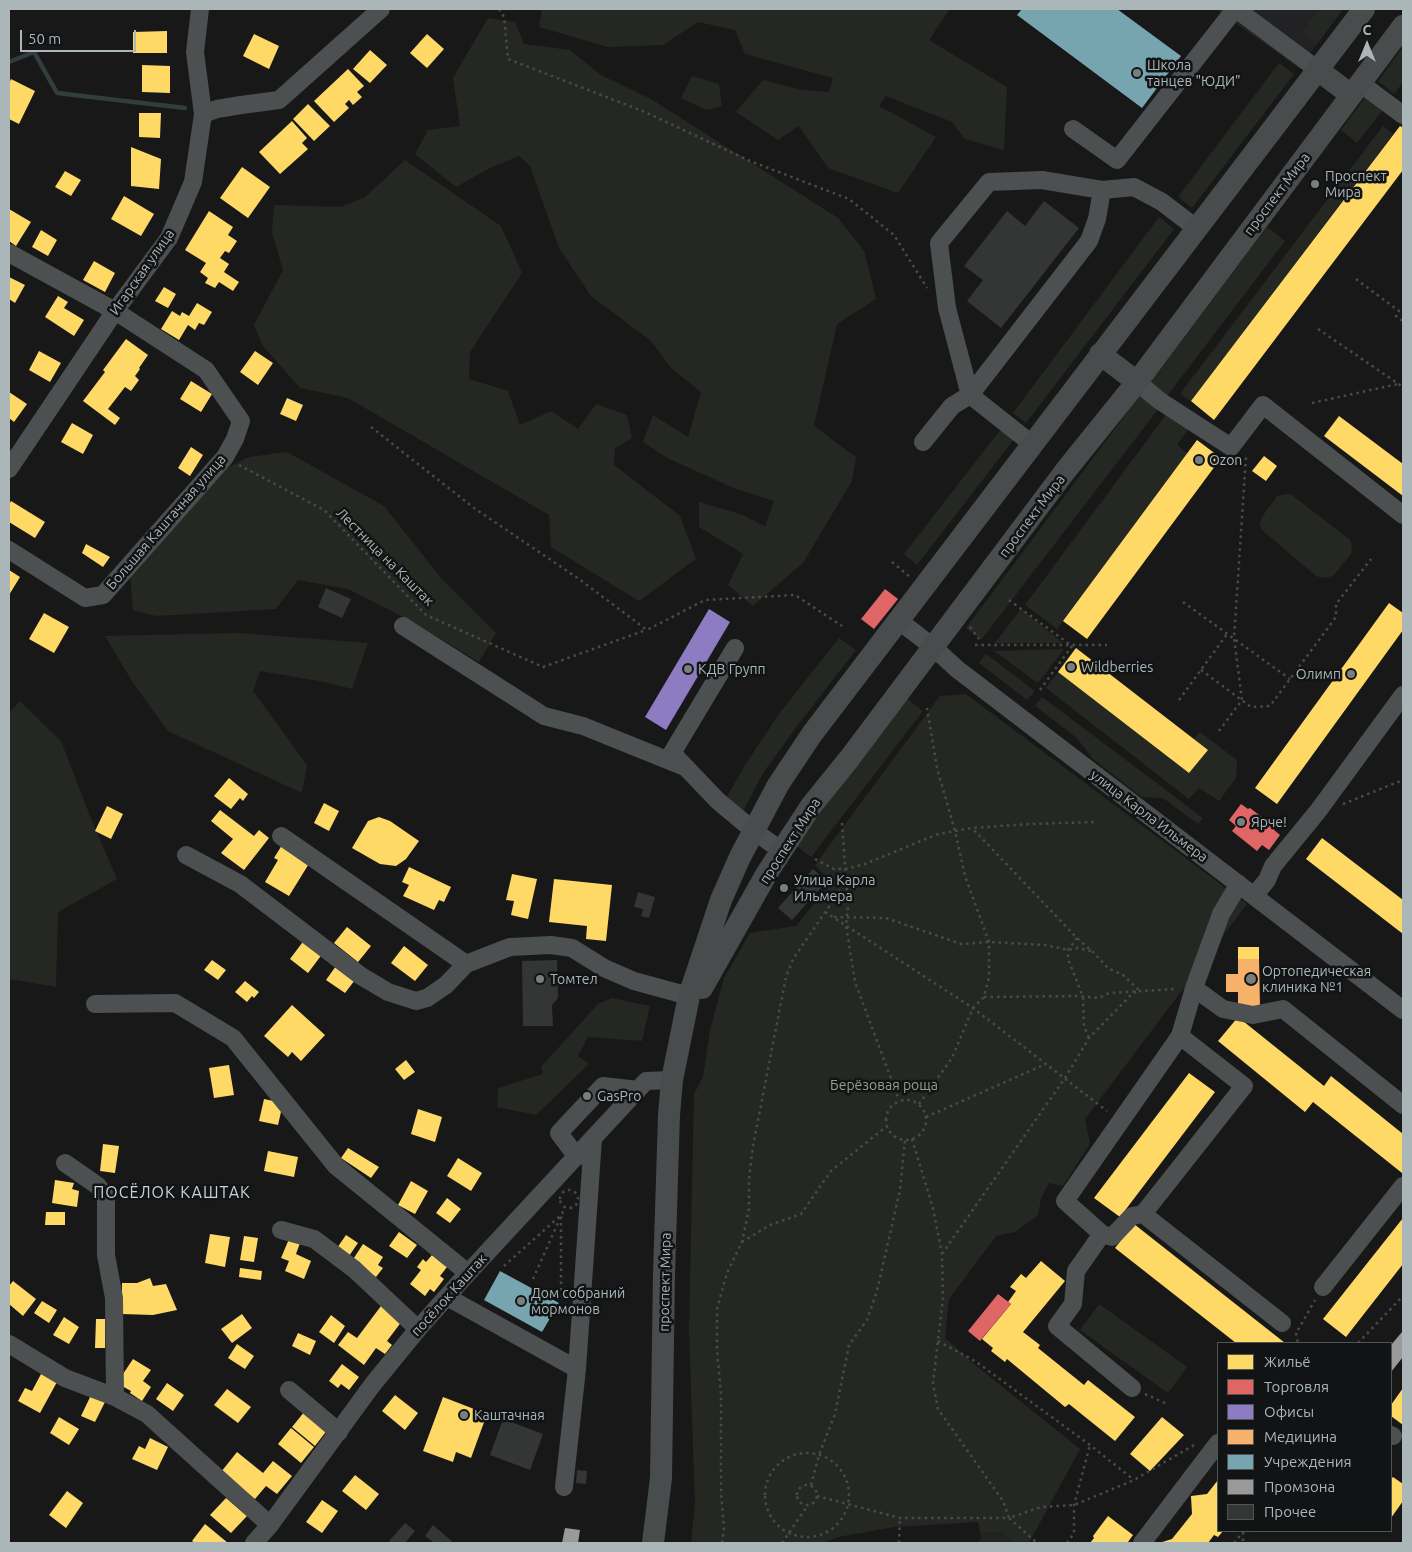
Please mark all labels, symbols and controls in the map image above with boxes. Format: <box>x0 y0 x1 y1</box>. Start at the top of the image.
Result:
scale bar <box>22 20 139 52</box>
north arrow <box>1342 20 1392 70</box>
text: С <box>1363 22 1371 38</box>
text: 50 m <box>28 30 61 47</box>
place label: Школа танцев "ЮДИ" <box>1147 57 1241 90</box>
marker: Школа танцев "ЮДИ" <box>1131 67 1143 79</box>
street label: проспект Мира <box>1240 149 1314 239</box>
place label: Проспект Мира <box>1325 168 1387 200</box>
marker: Проспект Мира <box>1309 178 1321 190</box>
street label: Игарская улица <box>106 226 178 318</box>
street label: Большая Каштачная улица <box>103 451 229 593</box>
place label: Ozon <box>1209 452 1242 468</box>
marker: Ozon <box>1193 454 1205 466</box>
street label: проспект Мира <box>995 471 1069 561</box>
street label: Лестница на Каштак <box>333 505 437 609</box>
place label: Wildberries <box>1081 659 1153 675</box>
place label: КДВ Групп <box>698 661 766 677</box>
marker: Wildberries <box>1065 661 1077 673</box>
marker: КДВ Групп <box>682 663 694 675</box>
place label: Олимп <box>1296 666 1341 682</box>
marker: Олимп <box>1345 668 1357 680</box>
street label: улица Карла Ильмера <box>1087 766 1211 866</box>
street label: проспект Мира <box>756 795 824 887</box>
place label: Ярче! <box>1251 814 1287 830</box>
marker: Ярче! <box>1235 816 1247 828</box>
place label: Улица Карла Ильмера <box>794 872 875 904</box>
marker: Улица Карла Ильмера <box>778 882 790 894</box>
place label: Ортопедическая клиника №1 <box>1262 963 1371 996</box>
place label: Томтел <box>550 971 598 987</box>
marker: Ортопедическая клиника №1 <box>1244 972 1258 986</box>
marker: Томтел <box>534 973 546 985</box>
park label: Берёзовая роща <box>830 1077 938 1093</box>
place label: GasPro <box>597 1088 641 1104</box>
marker: GasPro <box>581 1090 593 1102</box>
district label: ПОСЁЛОК КАШТАК <box>91 1183 253 1203</box>
street label: проспект Мира <box>656 1232 674 1332</box>
street label: посёлок Каштак <box>408 1250 490 1340</box>
place label: Дом собраний мормонов <box>531 1285 625 1318</box>
marker: Дом собраний мормонов <box>515 1295 527 1307</box>
legend <box>1217 1342 1392 1532</box>
text: Жильё <box>1264 1353 1311 1370</box>
text: Торговля <box>1264 1378 1329 1395</box>
text: Офисы <box>1264 1403 1314 1420</box>
place label: Каштачная <box>474 1407 545 1423</box>
marker: Каштачная <box>458 1409 470 1421</box>
text: Медицина <box>1264 1428 1337 1445</box>
text: Учреждения <box>1264 1453 1352 1470</box>
text: Промзона <box>1264 1478 1335 1495</box>
text: Прочее <box>1264 1503 1316 1520</box>

